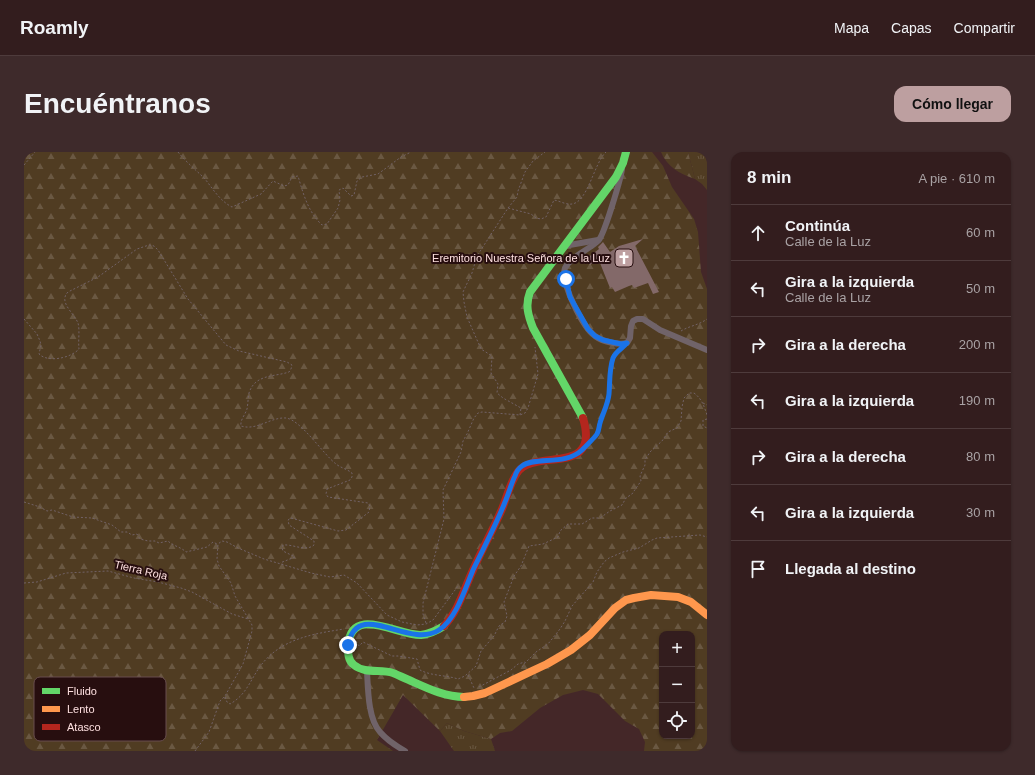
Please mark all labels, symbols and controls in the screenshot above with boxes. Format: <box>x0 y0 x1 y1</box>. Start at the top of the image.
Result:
text: Roamly <box>20 17 89 38</box>
text: Mapa <box>834 20 869 36</box>
text: Capas <box>891 20 932 36</box>
text: Compartir <box>954 20 1015 36</box>
button: Cómo llegar <box>894 86 1011 122</box>
text: Encuéntranos <box>24 88 211 119</box>
text: 8 min <box>747 168 791 187</box>
text: A pie · 610 m <box>918 171 995 186</box>
text: Continúa <box>785 217 850 234</box>
icon: ahead <box>747 222 769 244</box>
text: 60 m <box>966 225 995 240</box>
text: Calle de la Luz <box>785 234 871 249</box>
church icon: Eremitorio Nuestra Señora de la Luz <box>613 247 635 269</box>
place label: Eremitorio Nuestra Señora de la Luz <box>432 252 610 264</box>
route start <box>557 270 575 288</box>
text: Gira a la izquierda <box>785 273 914 290</box>
icon: left <box>747 278 769 300</box>
text: 50 m <box>966 281 995 296</box>
text: Calle de la Luz <box>785 290 871 305</box>
icon: right <box>747 334 769 356</box>
text: Gira a la derecha <box>785 336 906 353</box>
text: 200 m <box>959 337 995 352</box>
icon: left <box>747 390 769 412</box>
text: Gira a la izquierda <box>785 392 914 409</box>
text: 190 m <box>959 393 995 408</box>
icon: right <box>747 446 769 468</box>
text: Gira a la derecha <box>785 448 906 465</box>
text: 80 m <box>966 449 995 464</box>
icon: left <box>747 502 769 524</box>
text: Gira a la izquierda <box>785 504 914 521</box>
text: 30 m <box>966 505 995 520</box>
street label: Tierra Roja <box>113 558 170 582</box>
icon: arrive <box>747 558 769 580</box>
text: Llegada al destino <box>785 560 916 577</box>
map controls <box>659 631 695 739</box>
button: + <box>659 631 695 667</box>
route end <box>339 636 357 654</box>
button: − <box>659 667 695 703</box>
legend <box>34 677 166 741</box>
text: Fluido <box>67 685 97 697</box>
text: Lento <box>67 703 95 715</box>
button: locate <box>659 703 695 739</box>
text: Atasco <box>67 721 101 733</box>

